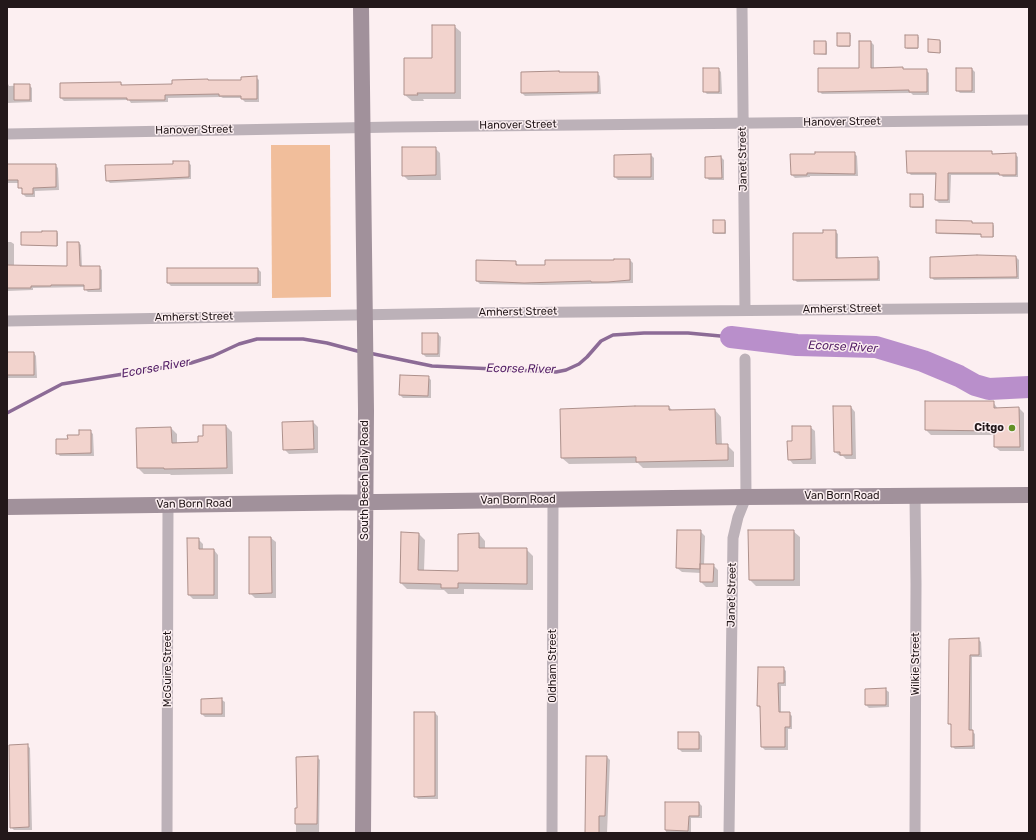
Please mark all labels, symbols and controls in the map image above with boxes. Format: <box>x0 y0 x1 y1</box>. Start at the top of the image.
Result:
street label: Hanover Street <box>803 115 881 129</box>
street label: Hanover Street <box>479 118 557 132</box>
street label: Hanover Street <box>155 123 233 137</box>
street label: Janet Street <box>736 127 750 191</box>
street label: Amherst Street <box>803 302 881 316</box>
street label: Amherst Street <box>479 305 557 319</box>
street label: Amherst Street <box>155 310 233 324</box>
water label: Ecorse River <box>808 338 878 356</box>
water label: Ecorse River <box>121 355 191 381</box>
water label: Ecorse River <box>486 361 556 377</box>
street label: South Beech Daly Road <box>358 420 372 540</box>
place label: Citgo <box>974 421 1004 435</box>
marker: Citgo <box>1007 423 1017 433</box>
street label: Van Born Road <box>804 489 880 503</box>
street label: Van Born Road <box>480 493 556 507</box>
street label: Van Born Road <box>156 497 232 511</box>
street label: Janet Street <box>725 563 739 627</box>
street label: Oldham Street <box>546 629 560 703</box>
street label: McGuire Street <box>161 631 175 707</box>
street label: Wilkie Street <box>909 632 923 696</box>

